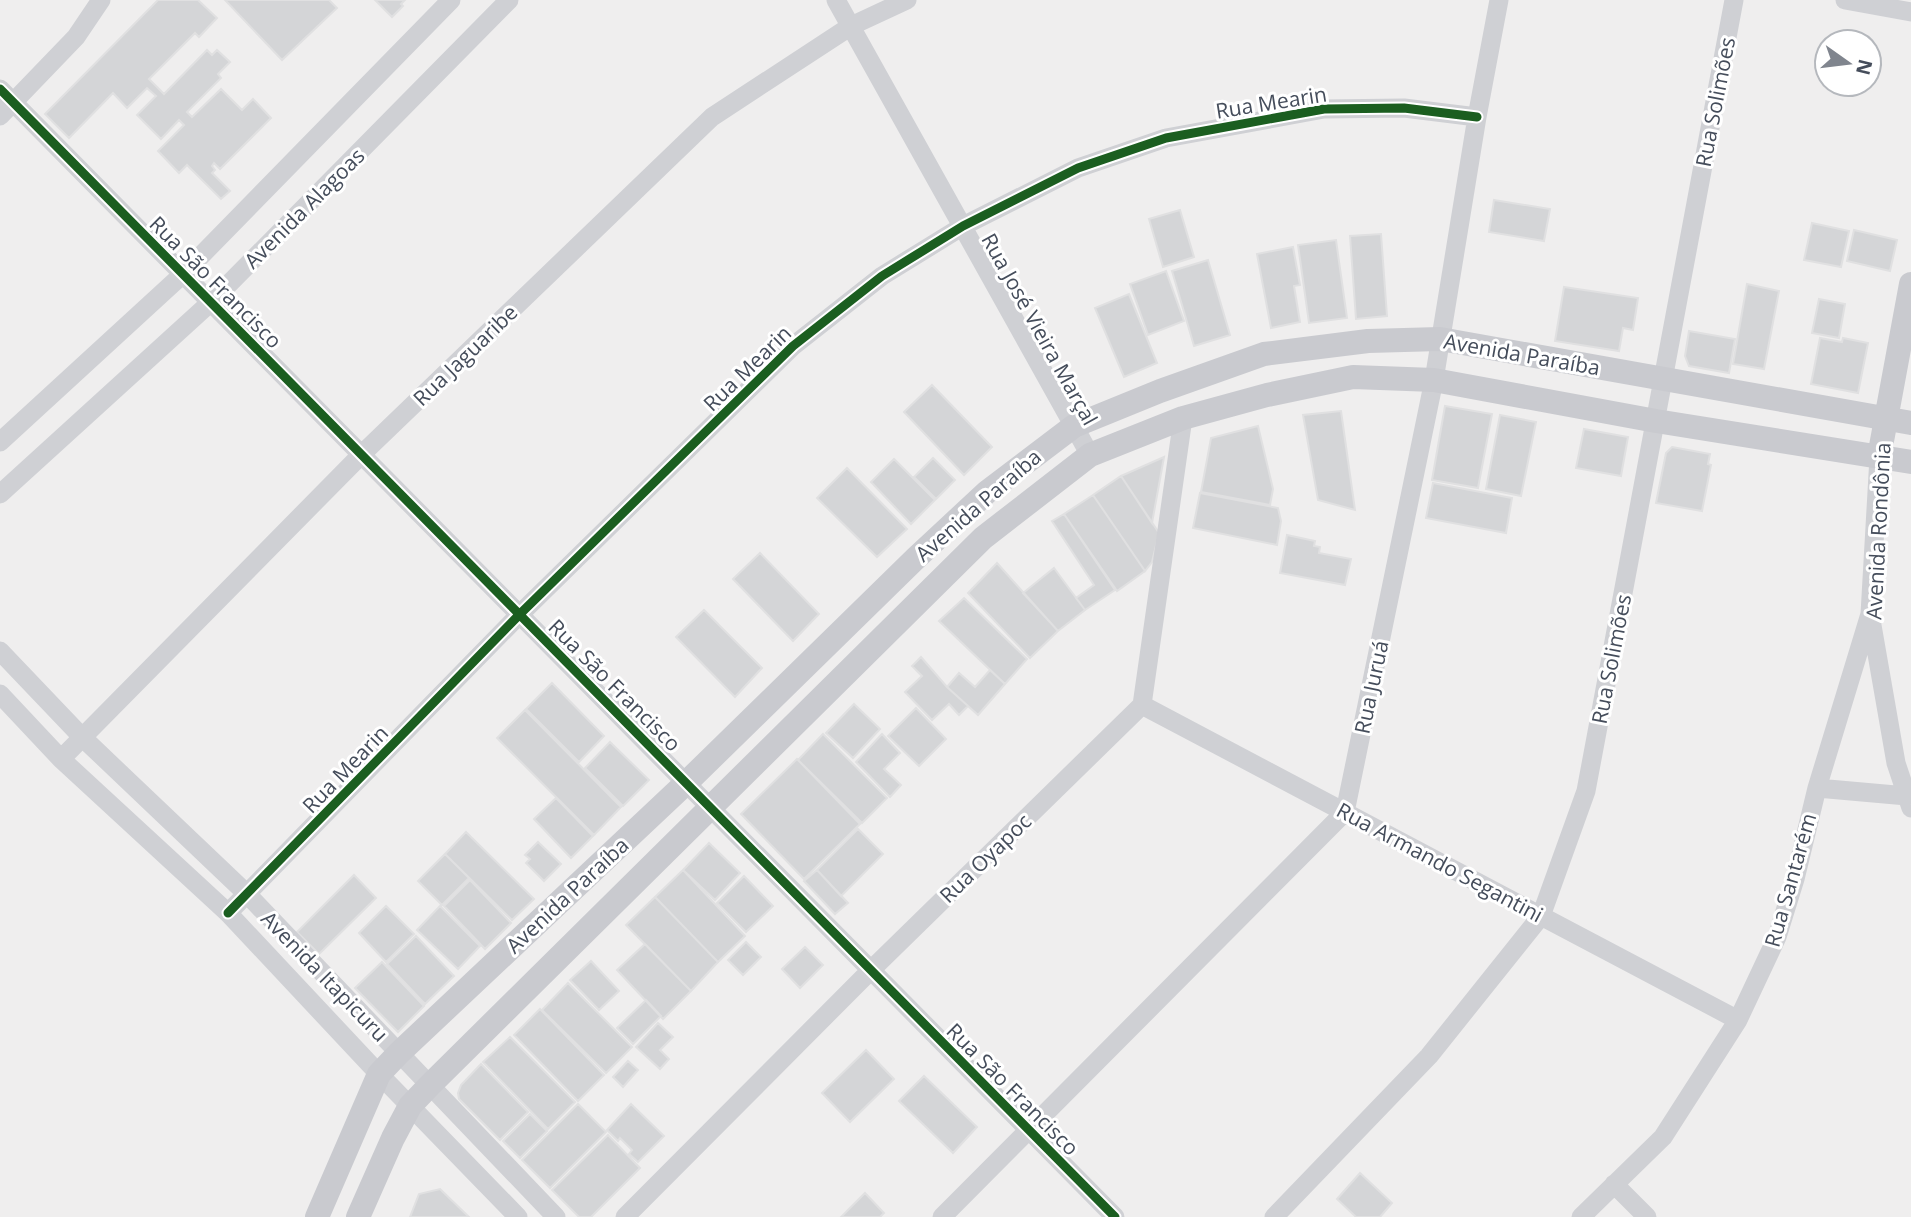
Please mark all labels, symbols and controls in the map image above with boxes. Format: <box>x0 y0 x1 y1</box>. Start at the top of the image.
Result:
north arrow <box>1813 28 1883 98</box>
street label: Rua Solimões <box>1689 35 1741 169</box>
text: N <box>1850 56 1879 78</box>
street label: Rua Mearin <box>1213 79 1329 125</box>
street label: Avenida Alagoas <box>238 142 370 274</box>
street label: Rua São Francisco <box>144 210 288 354</box>
street label: Rua José Vieira Marçal <box>976 228 1104 430</box>
street label: Rua Jaguaribe <box>407 298 523 412</box>
street label: Rua Mearin <box>697 319 797 417</box>
street label: Avenida Paraíba <box>1442 326 1602 382</box>
street label: Avenida Rondônia <box>1859 442 1897 620</box>
street label: Avenida Paraíba <box>909 443 1047 567</box>
street label: Rua Solimões <box>1585 592 1637 726</box>
street label: Rua São Francisco <box>543 613 687 757</box>
street label: Rua Juruá <box>1347 638 1395 736</box>
street label: Rua Mearin <box>296 719 394 819</box>
street label: Rua Armando Segantini <box>1332 796 1548 928</box>
street label: Rua Oyapoc <box>933 807 1037 909</box>
street label: Rua Santarém <box>1758 810 1822 950</box>
street label: Avenida Paraíba <box>500 831 634 959</box>
street label: Avenida Itapicuru <box>255 905 395 1047</box>
street label: Rua São Francisco <box>941 1017 1085 1161</box>

